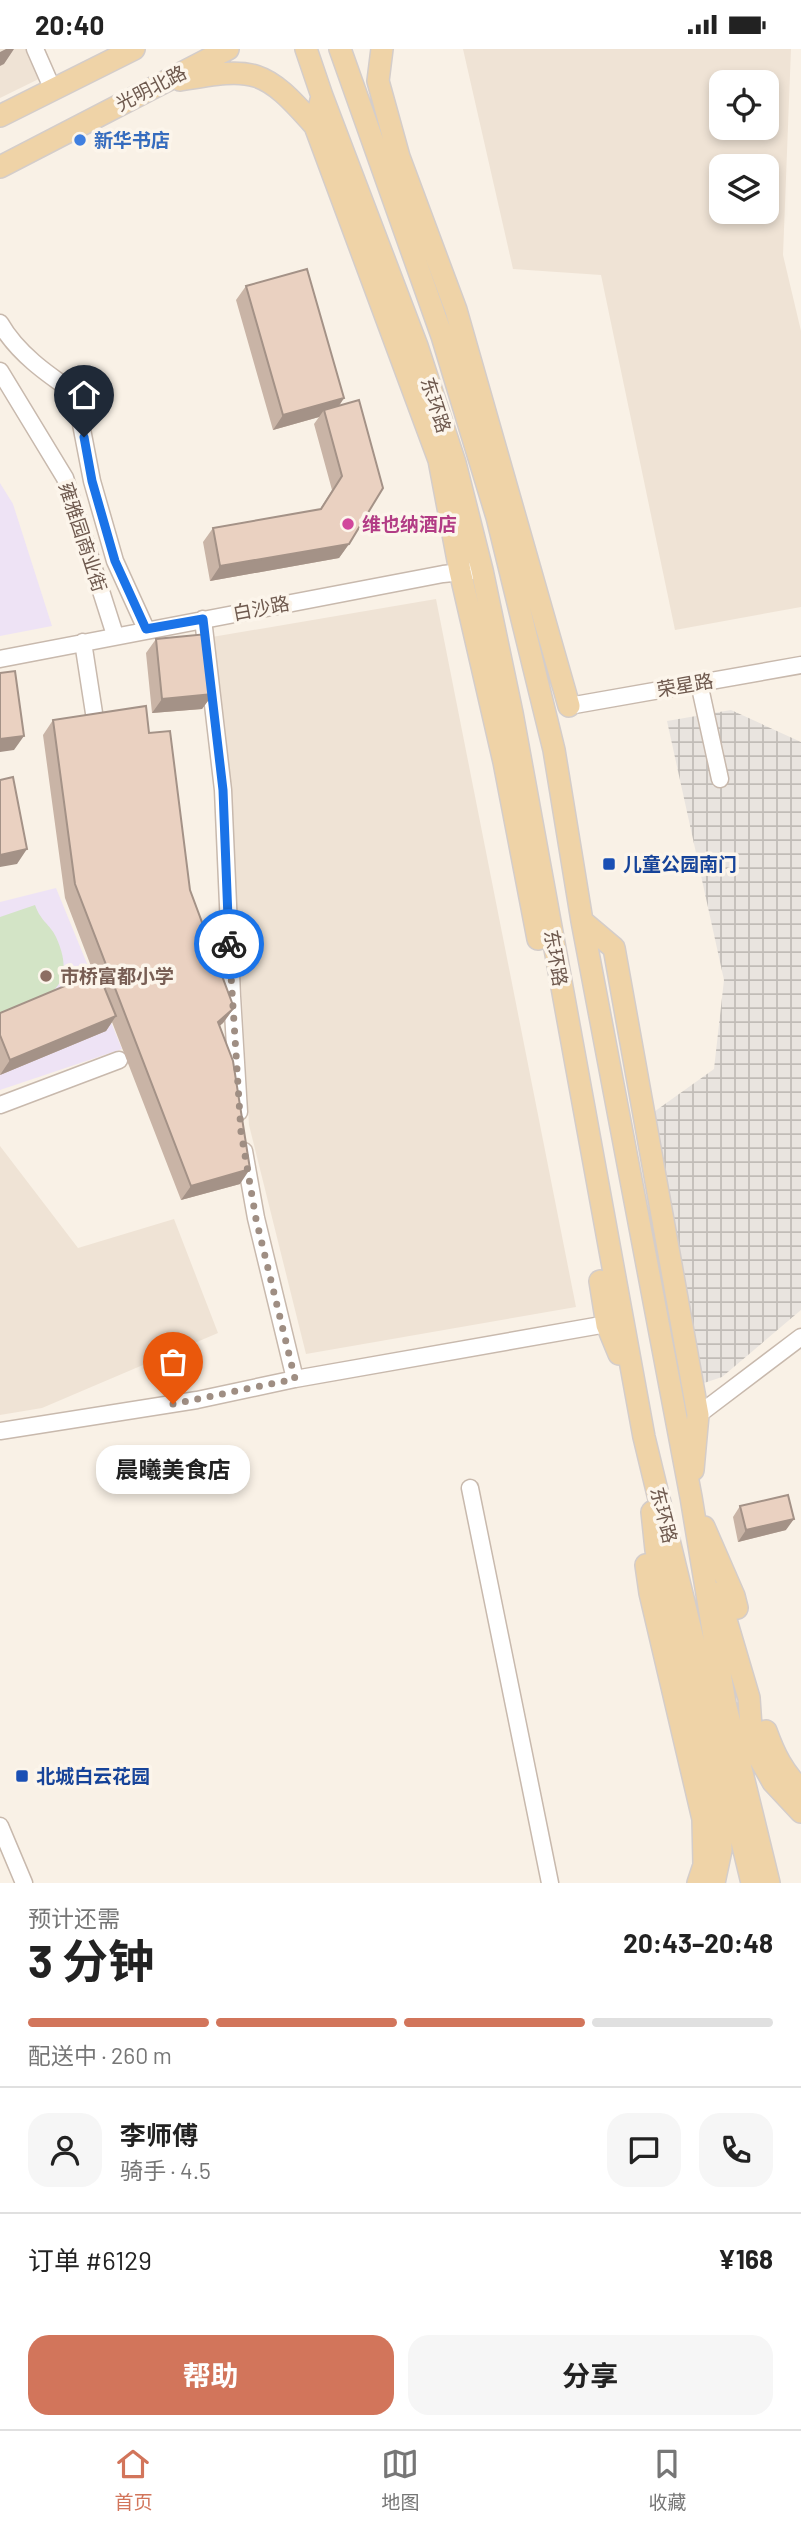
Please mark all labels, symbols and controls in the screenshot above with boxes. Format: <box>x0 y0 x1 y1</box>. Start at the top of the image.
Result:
text: 20:40 <box>35 9 104 40</box>
street label: 光明北路 <box>112 60 190 115</box>
map controls <box>709 70 779 224</box>
button: locate <box>709 70 779 140</box>
place label: 新华书店 <box>94 128 170 151</box>
marker: 新华书店 <box>72 132 88 148</box>
button: layers <box>709 154 779 224</box>
pin <box>54 365 114 437</box>
street label: 东环路 <box>417 374 456 436</box>
icon: home <box>65 376 103 414</box>
street label: 雍雅园商业街 <box>55 479 112 595</box>
place label: 维也纳酒店 <box>362 512 457 535</box>
marker: 维也纳酒店 <box>340 516 356 532</box>
street label: 白沙路 <box>231 591 291 624</box>
street label: 荣星路 <box>655 668 715 701</box>
place label: 儿童公园南门 <box>623 852 737 875</box>
marker: 儿童公园南门 <box>601 856 617 872</box>
courier <box>194 909 264 979</box>
icon: bike <box>210 925 248 963</box>
street label: 东环路 <box>540 928 573 988</box>
place label: 市桥富都小学 <box>60 964 174 987</box>
marker: 市桥富都小学 <box>38 968 54 984</box>
pin <box>143 1332 203 1404</box>
icon: bag <box>154 1343 192 1381</box>
callout: 晨曦美食店 <box>96 1446 250 1495</box>
text: 晨曦美食店 <box>116 1455 231 1483</box>
street label: 东环路 <box>646 1484 683 1545</box>
place label: 北城白云花园 <box>36 1764 150 1787</box>
marker: 北城白云花园 <box>14 1768 30 1784</box>
text: 预计还需 <box>28 1904 120 1932</box>
text: 20:43–20:48 <box>623 1927 773 1958</box>
text: 3 分钟 <box>28 1932 154 1987</box>
text: 配送中 · 260 m <box>28 2041 172 2069</box>
button: person <box>28 2113 102 2187</box>
button: chat <box>607 2113 681 2187</box>
button: phone <box>699 2113 773 2187</box>
text: 李师傅 <box>120 2119 198 2150</box>
text: 骑手 · 4.5 <box>120 2156 211 2184</box>
text: ¥168 <box>718 2243 773 2274</box>
text: 订单 #6129 <box>28 2244 152 2275</box>
button: 帮助 <box>28 2335 394 2415</box>
button: 分享 <box>408 2335 773 2415</box>
tab: 首页 <box>114 2445 153 2514</box>
tab: 地图 <box>381 2445 420 2514</box>
tab: 收藏 <box>648 2445 687 2514</box>

